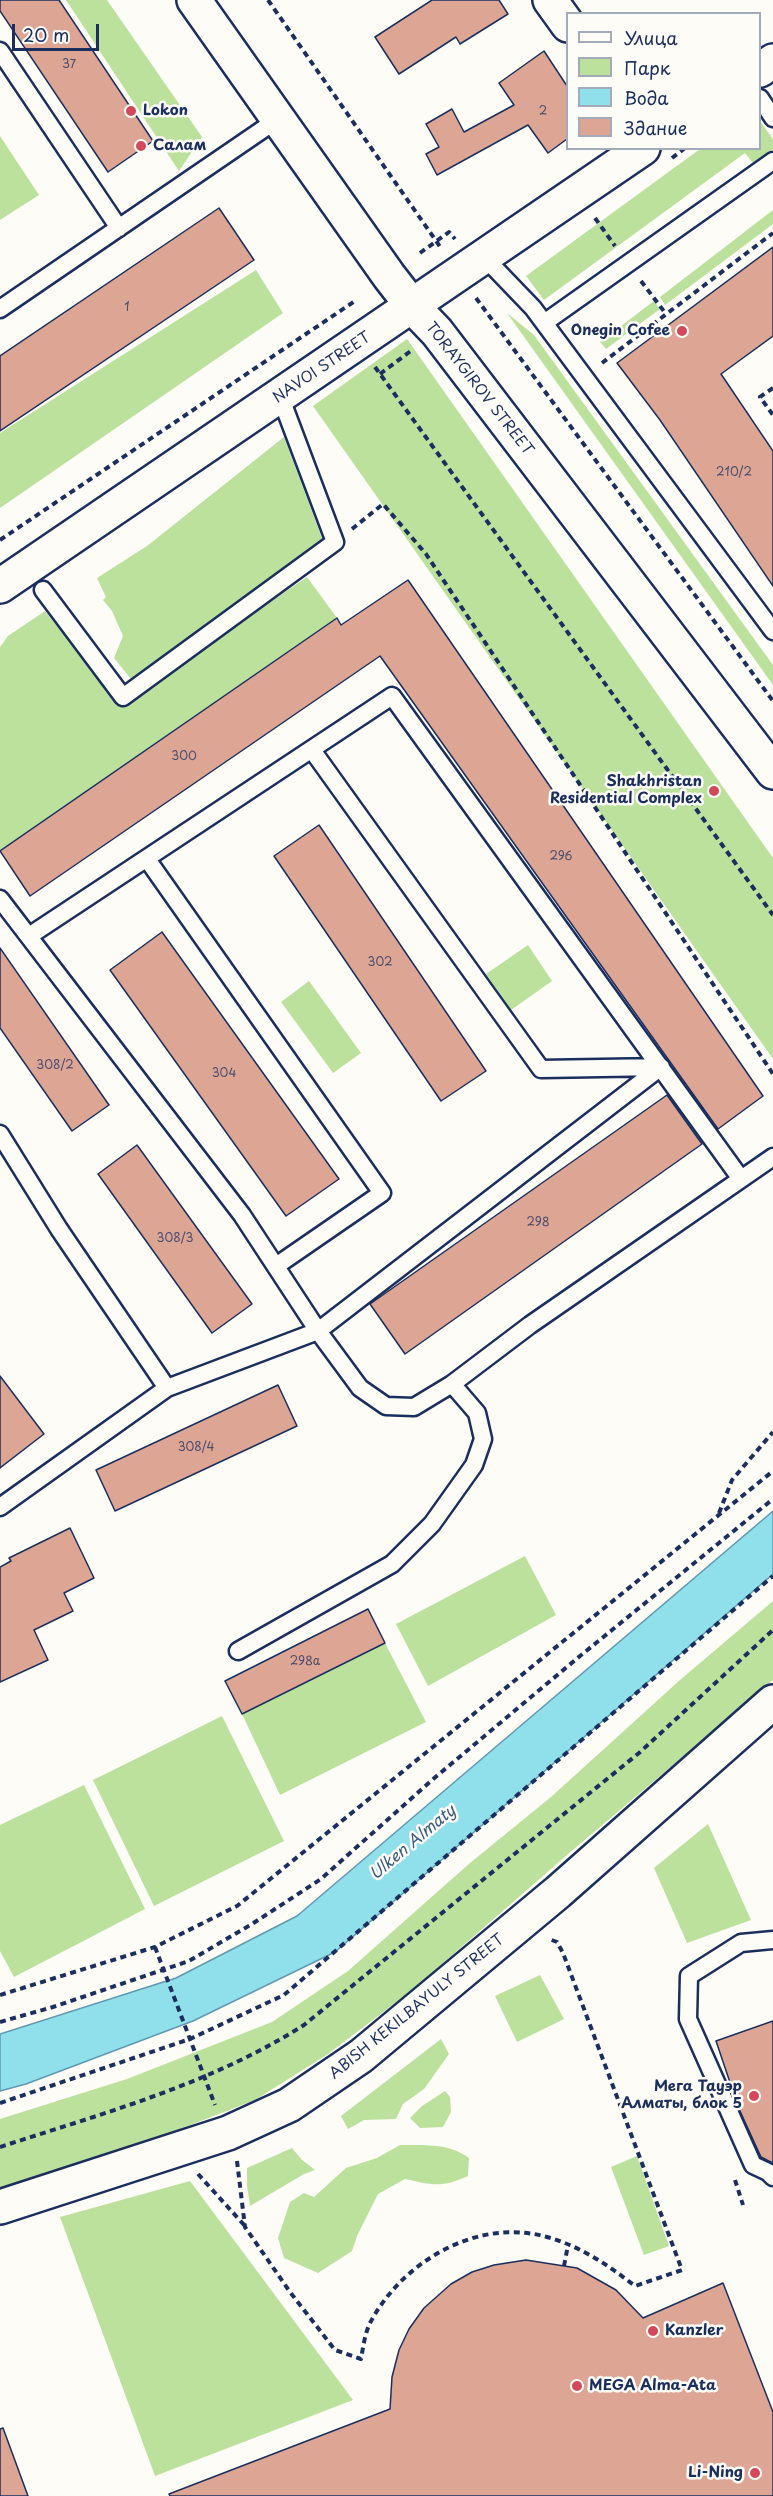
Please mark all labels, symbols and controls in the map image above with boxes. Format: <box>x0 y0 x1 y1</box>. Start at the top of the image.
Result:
scale bar <box>15 12 102 50</box>
legend <box>566 12 761 150</box>
text: 20 m <box>23 21 69 48</box>
text: Улица <box>624 24 678 51</box>
text: Парк <box>624 54 670 81</box>
house number: 37 <box>62 58 76 72</box>
text: Вода <box>624 84 669 111</box>
place label: Lokon <box>143 102 188 120</box>
marker: Lokon <box>124 104 138 118</box>
house number: 2 <box>539 105 547 119</box>
text: Здание <box>624 114 687 141</box>
place label: Салам <box>153 137 207 155</box>
marker: Салам <box>134 139 148 153</box>
house number: 1 <box>124 301 130 315</box>
street label: TORAYGIROV STREET <box>421 319 537 459</box>
place label: Onegin Cofee <box>571 322 670 340</box>
marker: Onegin Cofee <box>675 324 689 338</box>
street label: NAVOI STREET <box>270 329 374 407</box>
house number: 210/2 <box>716 466 752 480</box>
house number: 300 <box>171 750 197 764</box>
place label: Shakhristan Residential Complex <box>550 773 702 808</box>
marker: Shakhristan Residential Complex <box>707 784 721 798</box>
house number: 296 <box>550 850 572 864</box>
house number: 302 <box>368 956 392 970</box>
house number: 308/2 <box>36 1059 74 1073</box>
house number: 304 <box>212 1067 236 1081</box>
house number: 298 <box>526 1216 550 1230</box>
house number: 308/3 <box>156 1232 194 1246</box>
house number: 308/4 <box>178 1441 214 1455</box>
house number: 298а <box>290 1655 320 1669</box>
water label: Ulken Almaty <box>366 1802 460 1884</box>
street label: ABISH KEKILBAYULY STREET <box>326 1931 508 2083</box>
place label: Мега Тауэр Алматы, блок 5 <box>621 2078 742 2113</box>
marker: Мега Тауэр Алматы, блок 5 <box>747 2089 761 2103</box>
place label: Kanzler <box>665 2322 723 2340</box>
marker: Kanzler <box>646 2324 660 2338</box>
place label: MEGA Alma-Ata <box>589 2377 716 2395</box>
marker: MEGA Alma-Ata <box>570 2379 584 2393</box>
place label: Li-Ning <box>688 2464 743 2482</box>
marker: Li-Ning <box>748 2466 762 2480</box>

